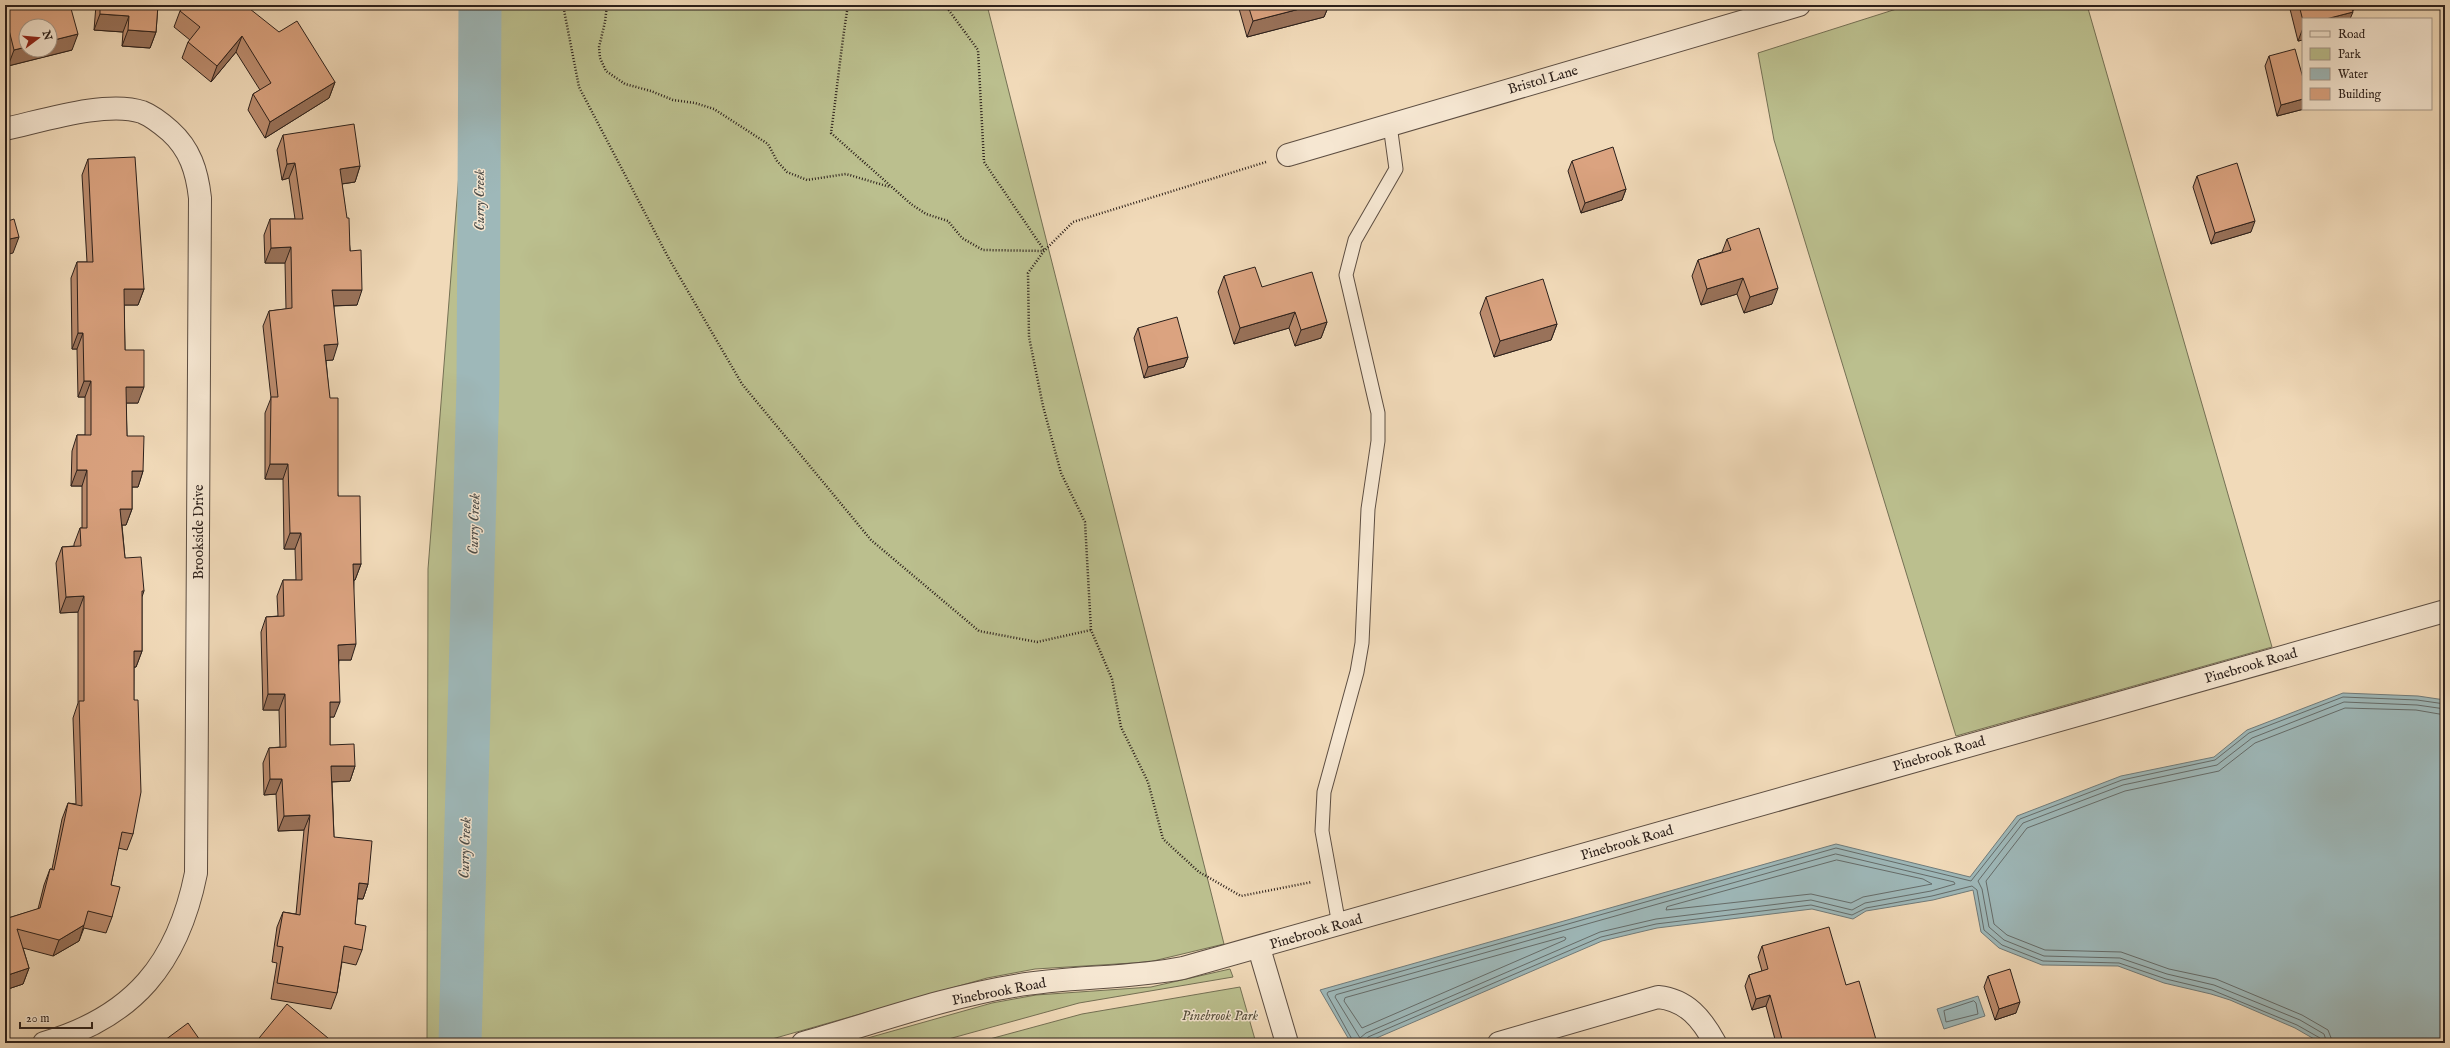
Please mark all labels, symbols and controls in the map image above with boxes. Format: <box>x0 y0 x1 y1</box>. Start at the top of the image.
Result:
north arrow <box>18 18 58 58</box>
legend <box>2302 18 2432 110</box>
text: Road <box>2338 27 2366 42</box>
text: N <box>38 28 55 42</box>
text: Park <box>2338 47 2361 62</box>
street label: Bristol Lane <box>1506 61 1581 99</box>
text: Water <box>2338 67 2369 82</box>
text: Building <box>2338 87 2382 102</box>
water label: Curry Creek <box>470 169 489 231</box>
street label: Brookside Drive <box>190 484 208 580</box>
water label: Curry Creek <box>463 493 485 555</box>
street label: Pinebrook Road <box>2203 644 2300 688</box>
street label: Pinebrook Road <box>1891 732 1988 776</box>
water label: Curry Creek <box>454 817 476 879</box>
street label: Pinebrook Road <box>1579 821 1676 865</box>
street label: Pinebrook Road <box>1268 910 1365 954</box>
street label: Pinebrook Road <box>950 974 1048 1010</box>
scale bar <box>20 1004 92 1030</box>
park label: Pinebrook Park <box>1182 1007 1259 1025</box>
text: 20 m <box>26 1011 49 1026</box>

